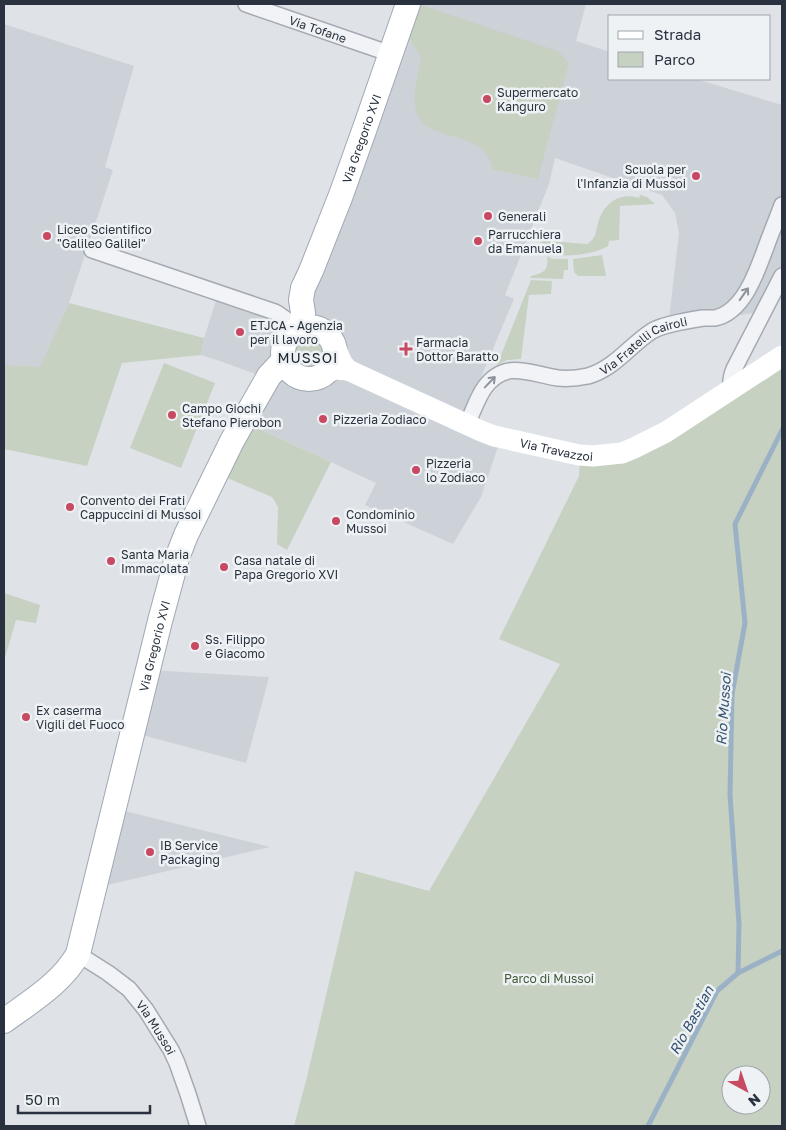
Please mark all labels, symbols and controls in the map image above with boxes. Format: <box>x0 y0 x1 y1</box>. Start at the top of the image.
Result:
street label: Via Tofane <box>287 12 349 46</box>
legend <box>608 15 771 80</box>
text: Strada <box>654 25 701 43</box>
text: Parco <box>654 50 695 68</box>
place label: Supermercato Kanguro <box>497 85 578 114</box>
street label: Via Gregorio XVI <box>338 92 384 185</box>
marker: Supermercato Kanguro <box>481 93 493 105</box>
place label: Scuola per l'Infanzia di Mussoi <box>577 162 686 191</box>
marker: Scuola per l'Infanzia di Mussoi <box>690 170 702 182</box>
place label: Generali <box>498 209 546 224</box>
marker: Generali <box>482 210 494 222</box>
place label: Liceo Scientifico "Galileo Galilei" <box>57 222 152 251</box>
place label: Parrucchiera da Emanuela <box>488 227 562 256</box>
marker: Liceo Scientifico "Galileo Galilei" <box>41 230 53 242</box>
marker: Parrucchiera da Emanuela <box>472 235 484 247</box>
one-way arrow <box>739 287 749 301</box>
street label: Via Fratelli Cairoli <box>597 313 688 378</box>
place label: ETJCA - Agenzia per il lavoro <box>250 318 343 347</box>
marker: ETJCA - Agenzia per il lavoro <box>234 326 246 338</box>
place label: Farmacia Dottor Baratto <box>416 335 499 364</box>
marker: Farmacia Dottor Baratto <box>400 343 412 355</box>
district label: MUSSOI <box>278 349 338 366</box>
one-way arrow <box>484 376 496 388</box>
place label: Campo Giochi Stefano Pierobon <box>182 401 281 430</box>
marker: Campo Giochi Stefano Pierobon <box>166 409 178 421</box>
place label: Pizzeria Zodiaco <box>333 412 426 427</box>
marker: Pizzeria Zodiaco <box>317 413 329 425</box>
street label: Via Travazzoi <box>518 434 594 463</box>
place label: Pizzeria lo Zodiaco <box>426 456 485 485</box>
marker: Pizzeria lo Zodiaco <box>410 464 422 476</box>
place label: Convento dei Frati Cappuccini di Mussoi <box>80 493 201 522</box>
marker: Convento dei Frati Cappuccini di Mussoi <box>64 501 76 513</box>
place label: Condominio Mussoi <box>346 507 415 536</box>
marker: Condominio Mussoi <box>330 515 342 527</box>
place label: Santa Maria Immacolata <box>121 547 189 576</box>
place label: Casa natale di Papa Gregorio XVI <box>234 553 338 582</box>
marker: Santa Maria Immacolata <box>105 555 117 567</box>
marker: Casa natale di Papa Gregorio XVI <box>218 561 230 573</box>
street label: Via Gregorio XVI <box>135 599 173 693</box>
place label: Ss. Filippo e Giacomo <box>205 632 265 661</box>
marker: Ss. Filippo e Giacomo <box>189 640 201 652</box>
water label: Rio Mussoi <box>712 670 734 746</box>
place label: Ex caserma Vigili del Fuoco <box>36 703 124 732</box>
marker: Ex caserma Vigili del Fuoco <box>20 711 32 723</box>
place label: IB Service Packaging <box>160 838 220 867</box>
marker: IB Service Packaging <box>144 846 156 858</box>
park label: Parco di Mussoi <box>504 971 594 986</box>
water label: Rio Bastian <box>665 982 717 1057</box>
street label: Via Mussoi <box>133 997 179 1057</box>
north arrow <box>721 1065 771 1115</box>
scale bar <box>18 1082 150 1114</box>
text: 50 m <box>25 1090 60 1108</box>
text: N <box>745 1090 764 1110</box>

